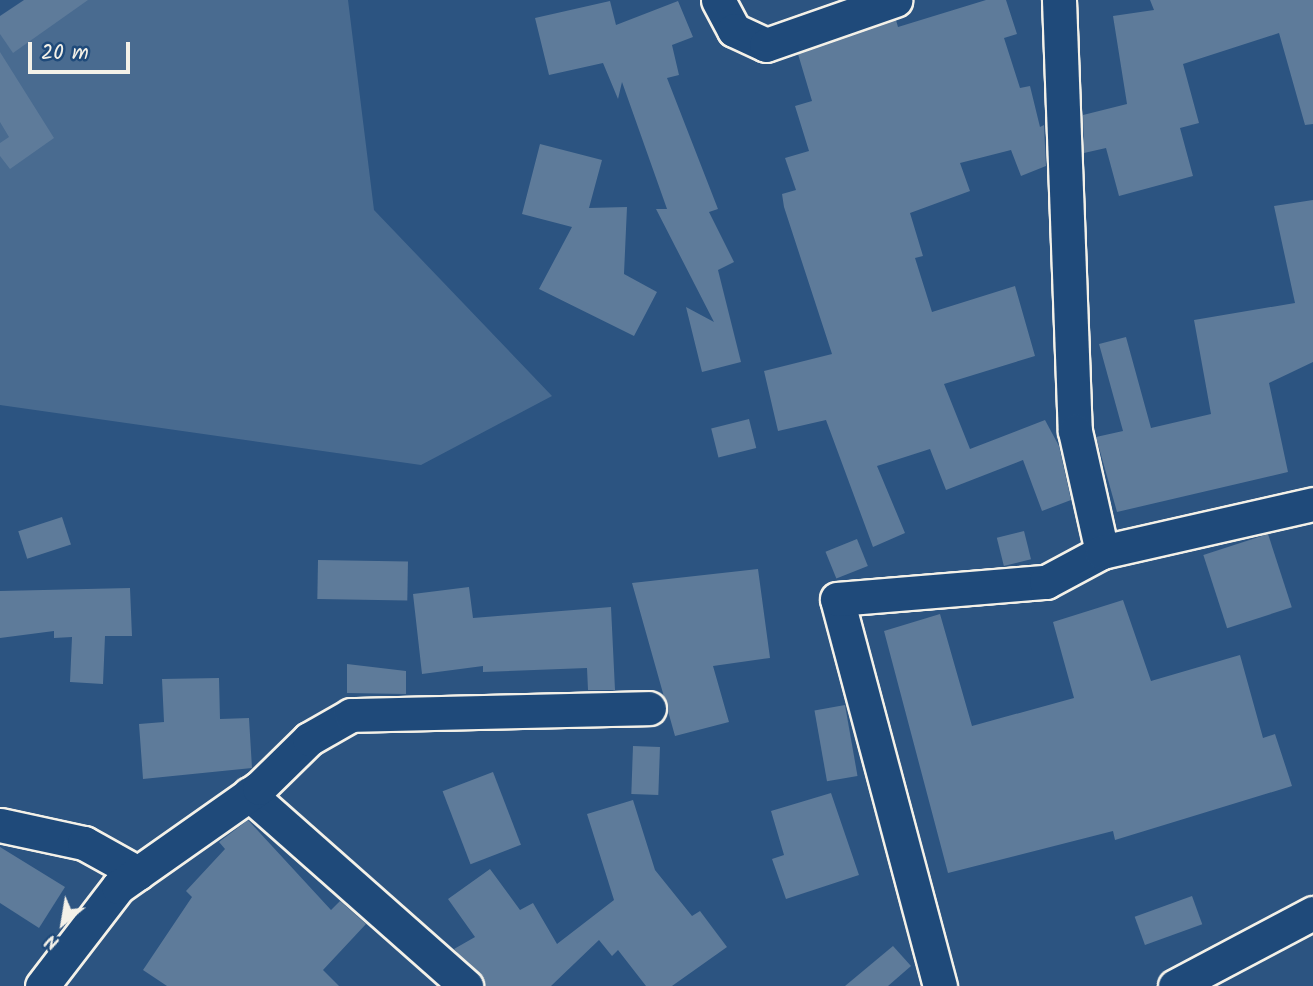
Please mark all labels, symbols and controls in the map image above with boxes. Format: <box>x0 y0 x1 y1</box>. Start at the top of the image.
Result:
scale bar <box>32 28 133 72</box>
text: 20 m <box>41 37 89 70</box>
north arrow <box>28 888 98 958</box>
text: N <box>40 925 65 957</box>

